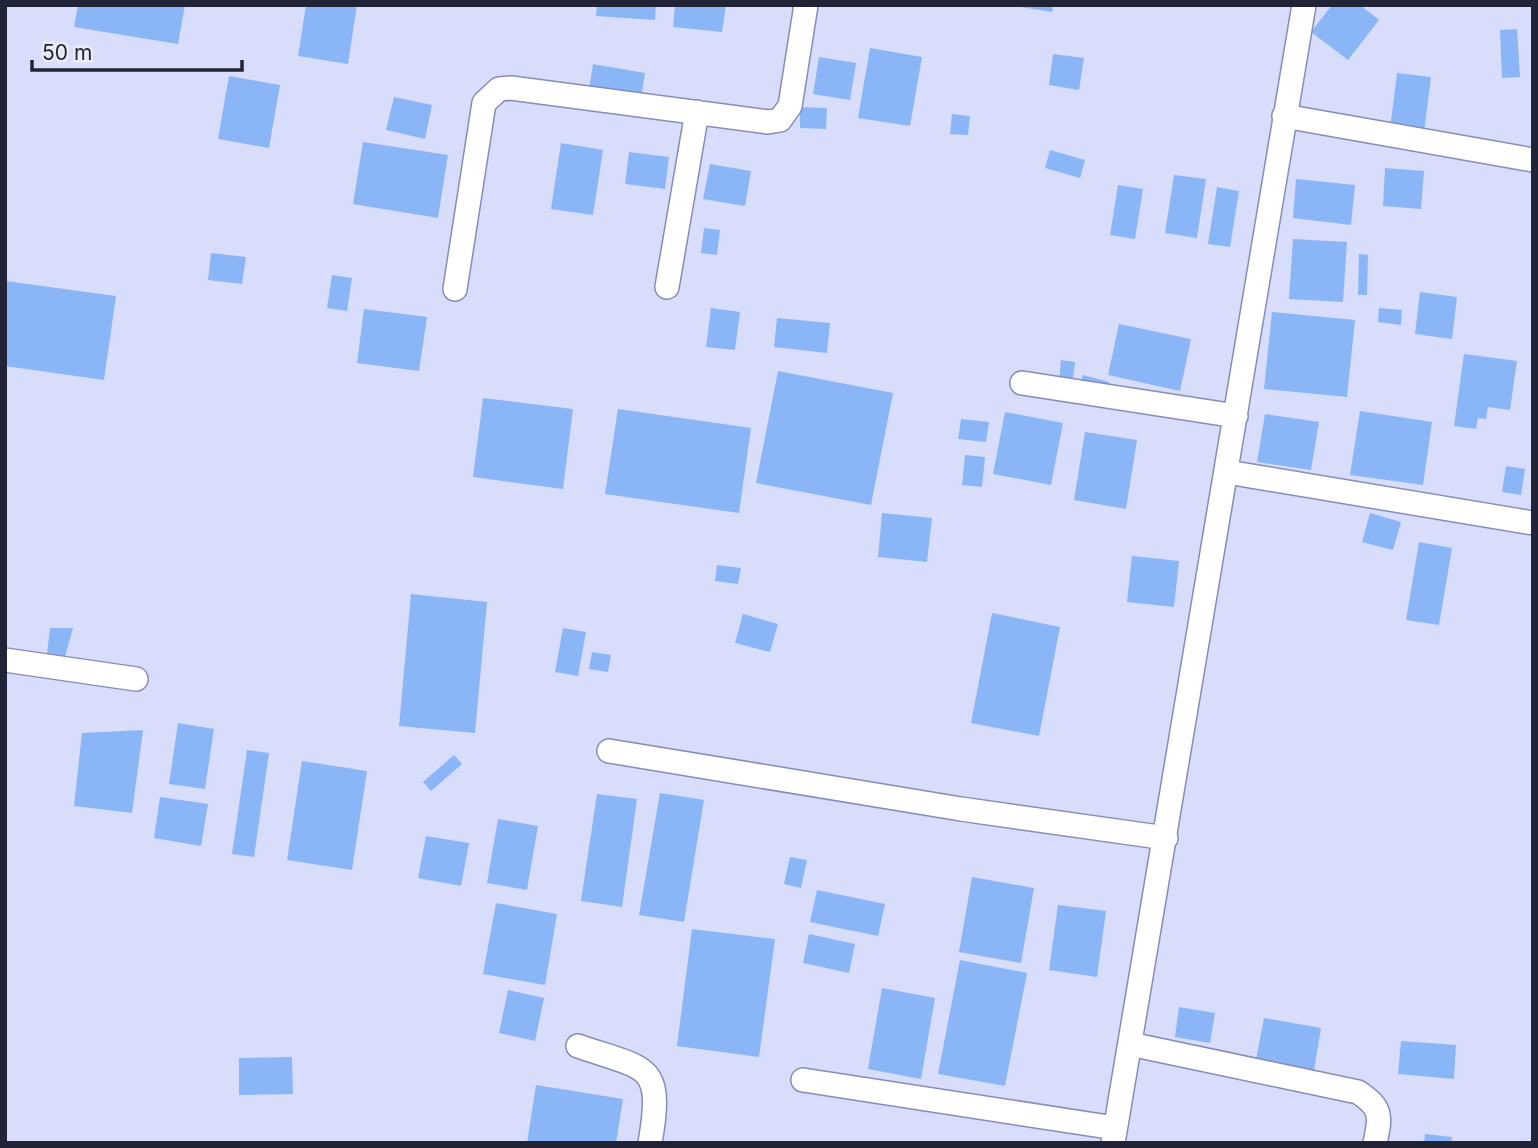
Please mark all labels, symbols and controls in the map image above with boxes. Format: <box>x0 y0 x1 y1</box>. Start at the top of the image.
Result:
scale bar <box>32 28 242 72</box>
text: 50 m <box>42 40 92 65</box>

